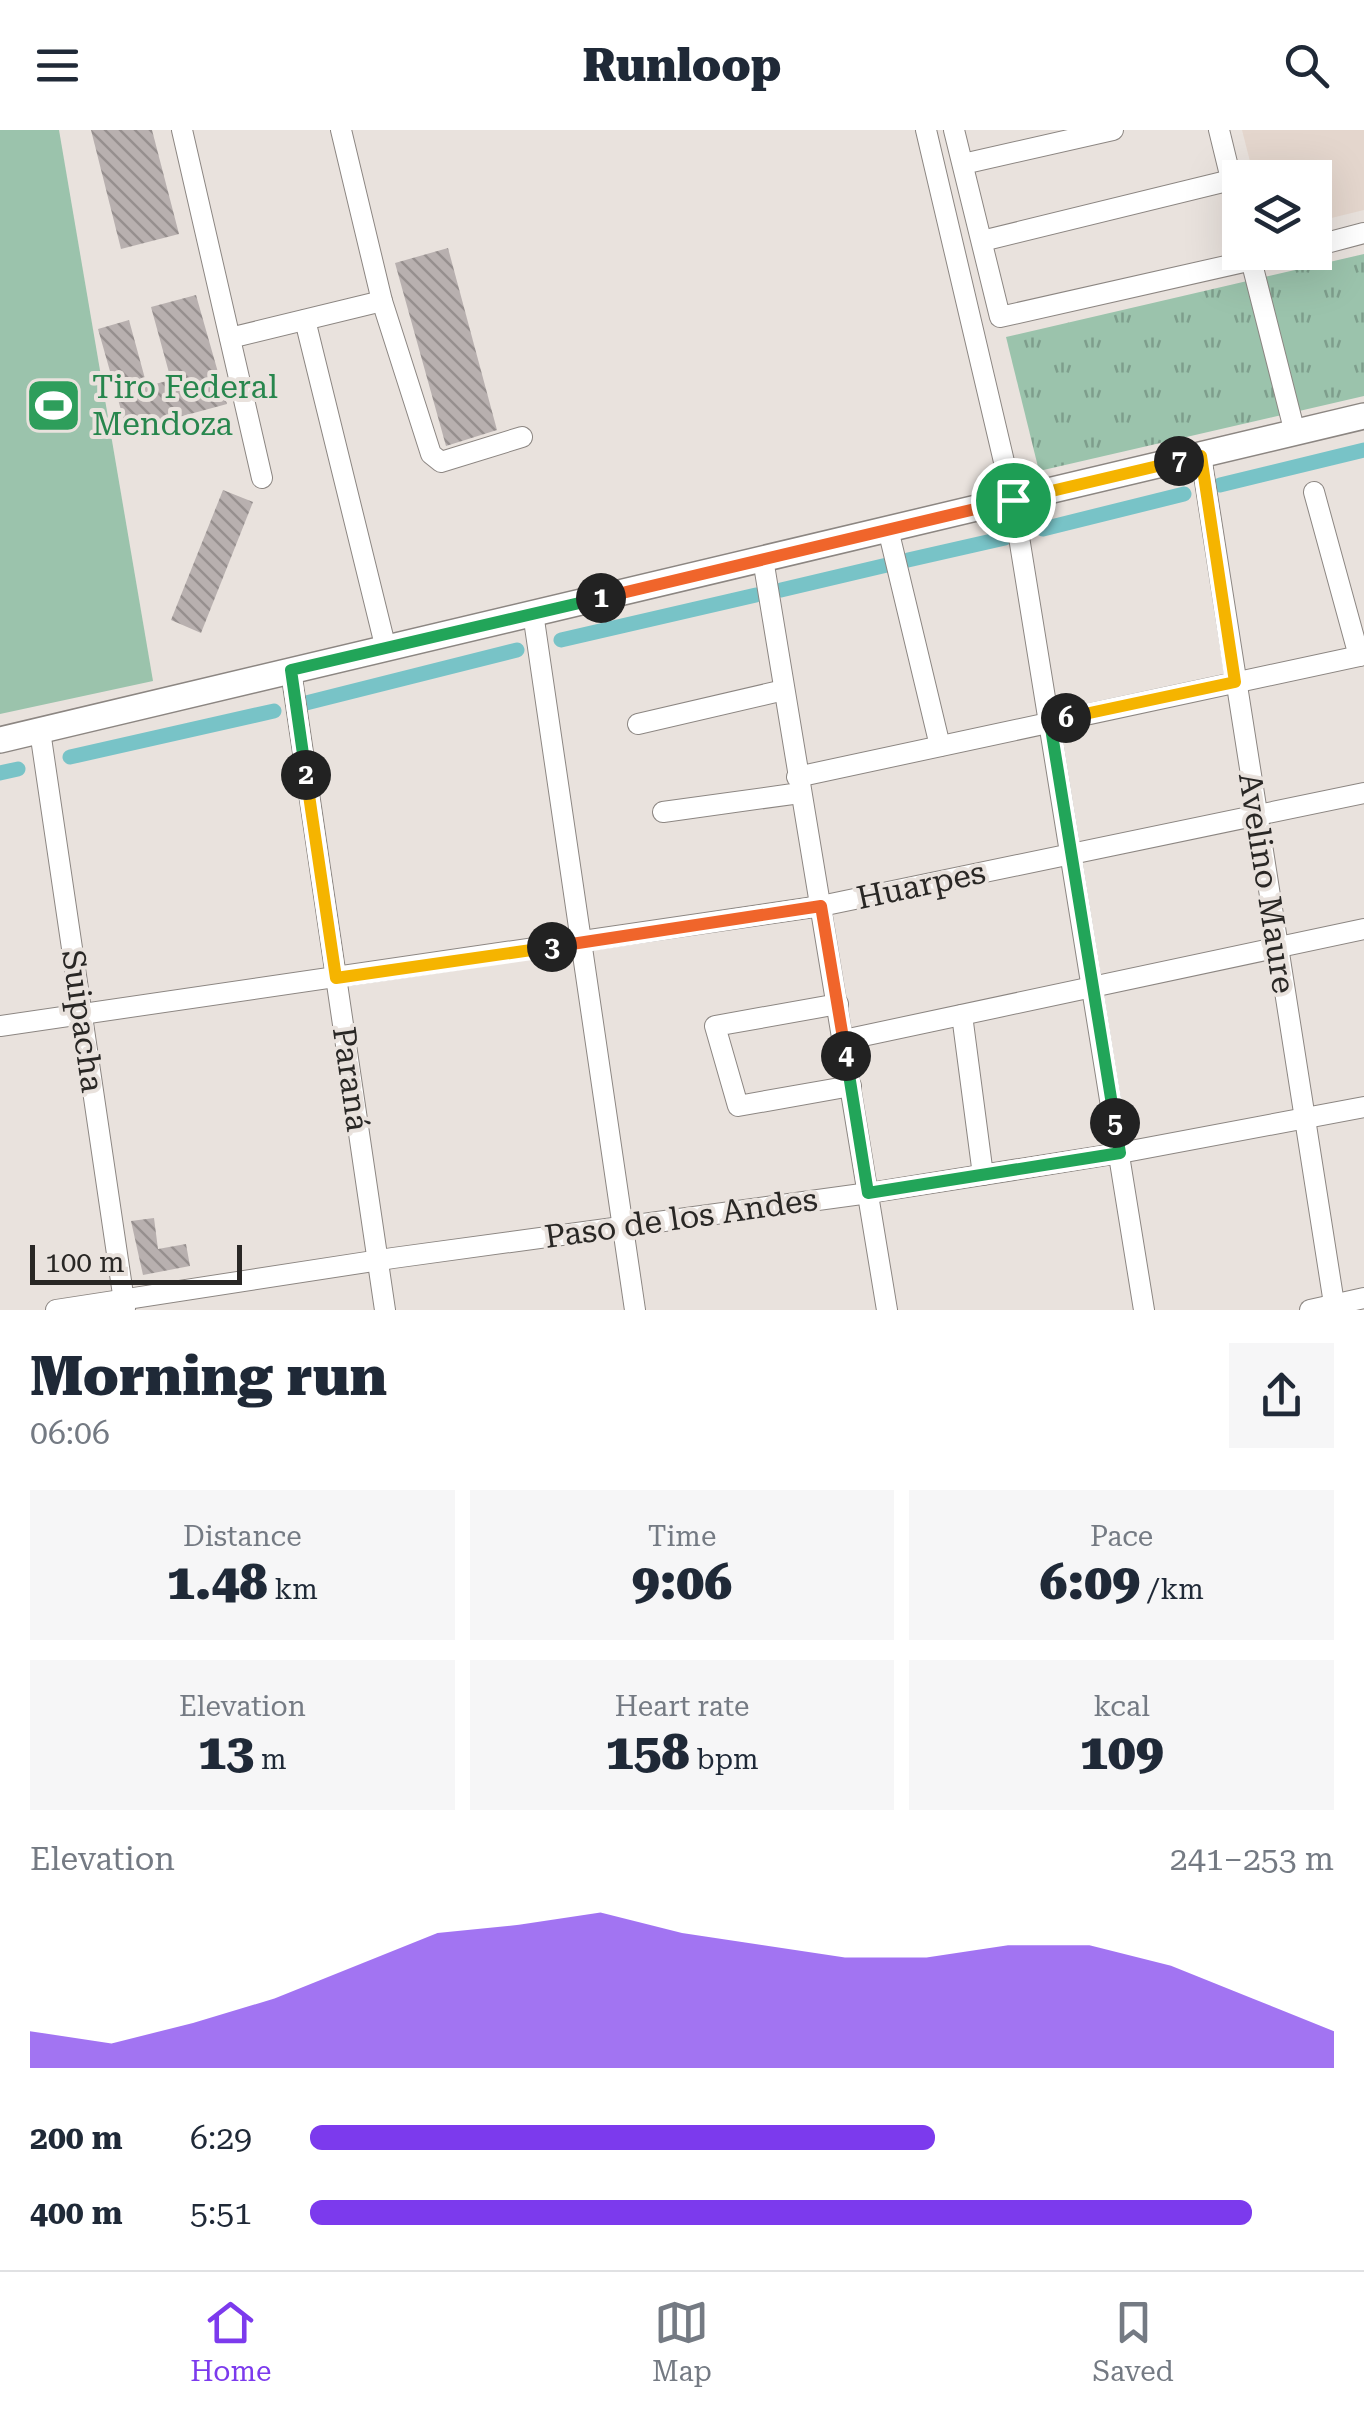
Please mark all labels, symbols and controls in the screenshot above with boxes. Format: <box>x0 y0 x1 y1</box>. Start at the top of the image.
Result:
icon: menu <box>30 38 85 93</box>
icon: search <box>1279 38 1334 93</box>
text: Runloop <box>583 39 782 92</box>
map controls <box>1222 160 1332 270</box>
button: layers <box>1222 160 1332 270</box>
place label: Tiro Federal Mendoza <box>92 368 278 443</box>
sports icon: Tiro Federal Mendoza <box>23 375 83 435</box>
pin: 7 <box>1154 436 1204 486</box>
text: 7 <box>1171 444 1187 477</box>
pin <box>971 458 1056 543</box>
icon: arrive <box>986 473 1041 528</box>
pin: 1 <box>576 573 626 623</box>
text: 1 <box>593 581 609 614</box>
pin: 6 <box>1041 693 1091 743</box>
text: 6 <box>1058 701 1074 734</box>
pin: 2 <box>281 750 331 800</box>
text: 2 <box>298 758 314 791</box>
street label: Avelino Maure <box>1231 770 1303 996</box>
street label: Huarpes <box>853 853 989 917</box>
pin: 3 <box>527 922 577 972</box>
text: 3 <box>544 930 560 963</box>
street label: Suipacha <box>54 947 112 1095</box>
street label: Paraná <box>325 1024 377 1134</box>
pin: 4 <box>821 1031 871 1081</box>
text: 4 <box>838 1039 854 1072</box>
pin: 5 <box>1090 1098 1140 1148</box>
text: 5 <box>1107 1106 1123 1139</box>
street label: Paso de los Andes <box>542 1180 820 1256</box>
scale bar <box>30 1240 242 1284</box>
text: 100 m <box>45 1246 125 1279</box>
button: share <box>1229 1343 1334 1448</box>
text: Morning run <box>30 1344 387 1408</box>
text: 06:06 <box>30 1414 110 1452</box>
text: Distance <box>183 1520 302 1553</box>
text: Time <box>648 1520 716 1553</box>
text: Pace <box>1090 1520 1153 1553</box>
text: 1.48 <box>167 1553 267 1611</box>
text: 9:06 <box>632 1553 732 1611</box>
text: 6:09 <box>1040 1553 1140 1611</box>
text: km <box>267 1573 318 1606</box>
text: /km <box>1140 1573 1204 1606</box>
text: Elevation <box>179 1690 306 1723</box>
text: Heart rate <box>615 1690 749 1723</box>
text: kcal <box>1093 1690 1150 1723</box>
text: 13 <box>198 1723 254 1781</box>
text: 158 <box>605 1723 689 1781</box>
text: 109 <box>1080 1723 1164 1781</box>
text: m <box>254 1743 287 1776</box>
text: bpm <box>689 1743 758 1776</box>
text: Elevation <box>30 1840 175 1878</box>
text: 241–253 m <box>1170 1840 1334 1878</box>
text: 200 m <box>30 2119 123 2157</box>
text: 6:29 <box>190 2119 252 2157</box>
text: 400 m <box>30 2194 123 2232</box>
text: 5:51 <box>190 2194 252 2232</box>
tab: Home <box>190 2295 271 2388</box>
tab: Map <box>652 2295 712 2388</box>
tab: Saved <box>1093 2295 1174 2388</box>

